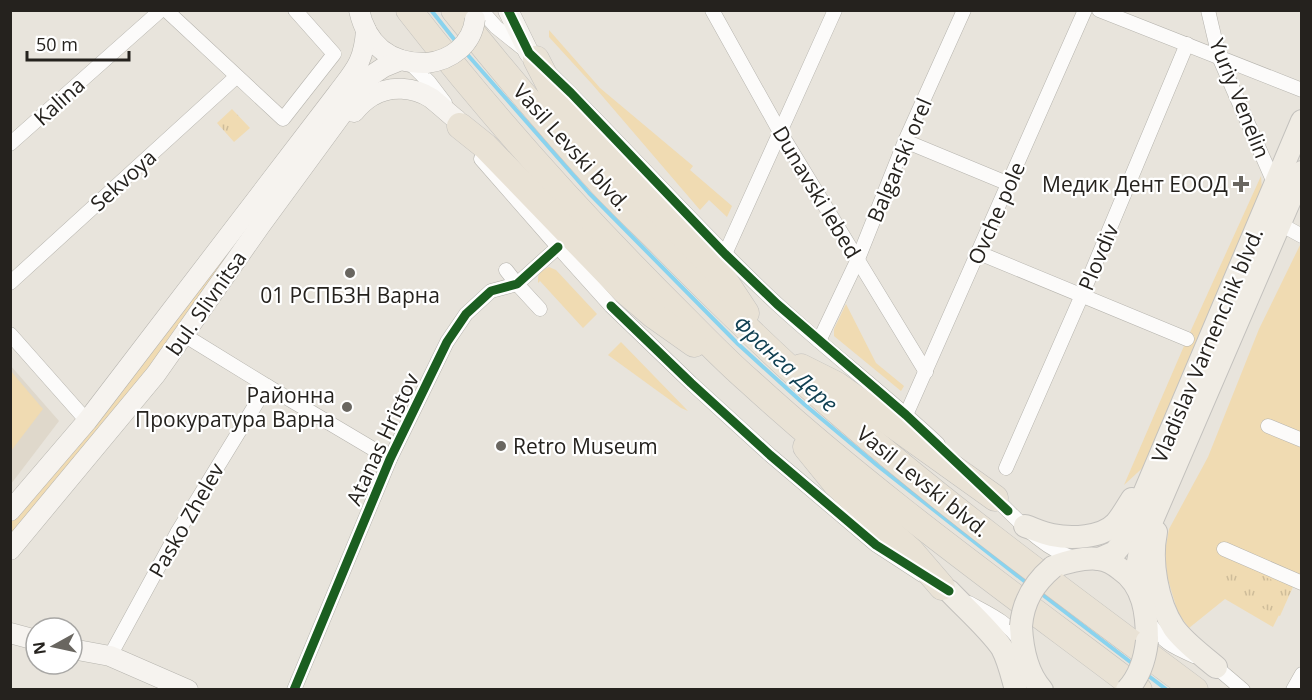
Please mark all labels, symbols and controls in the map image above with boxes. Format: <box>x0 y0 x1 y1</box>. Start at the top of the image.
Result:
scale bar <box>27 24 129 62</box>
text: 50 m <box>36 32 78 56</box>
street label: Yuriy Venelin <box>1203 34 1277 162</box>
street label: Kalina <box>27 71 91 131</box>
street label: Vasil Levski blvd. <box>507 77 637 217</box>
street label: Balgarski orel <box>860 94 938 226</box>
street label: Dunavski lebed <box>766 121 868 263</box>
street label: Sekvoya <box>84 143 162 217</box>
street label: Ovche pole <box>961 157 1031 269</box>
place label: Медик Дент ЕООД <box>1042 170 1228 198</box>
marker: Медик Дент ЕООД <box>1232 175 1250 193</box>
street label: Plovdiv <box>1071 219 1125 295</box>
street label: Vladislav Varnenchik blvd. <box>1145 223 1269 467</box>
street label: bul. Slivnitsa <box>160 245 252 361</box>
marker: 01 РСПБЗН Варна <box>343 266 357 280</box>
place label: 01 РСПБЗН Варна <box>260 281 440 309</box>
water label: Франга Дере <box>727 308 845 418</box>
street label: Atanas Hristov <box>339 368 425 509</box>
place label: Районна Прокуратура Варна <box>135 381 335 433</box>
marker: Районна Прокуратура Варна <box>340 400 354 414</box>
street label: Vasil Levski blvd. <box>851 419 995 543</box>
place label: Retro Museum <box>513 432 658 460</box>
marker: Retro Museum <box>494 439 508 453</box>
street label: Pasko Zhelev <box>142 457 230 582</box>
north arrow <box>24 616 84 676</box>
text: N <box>27 640 51 656</box>

